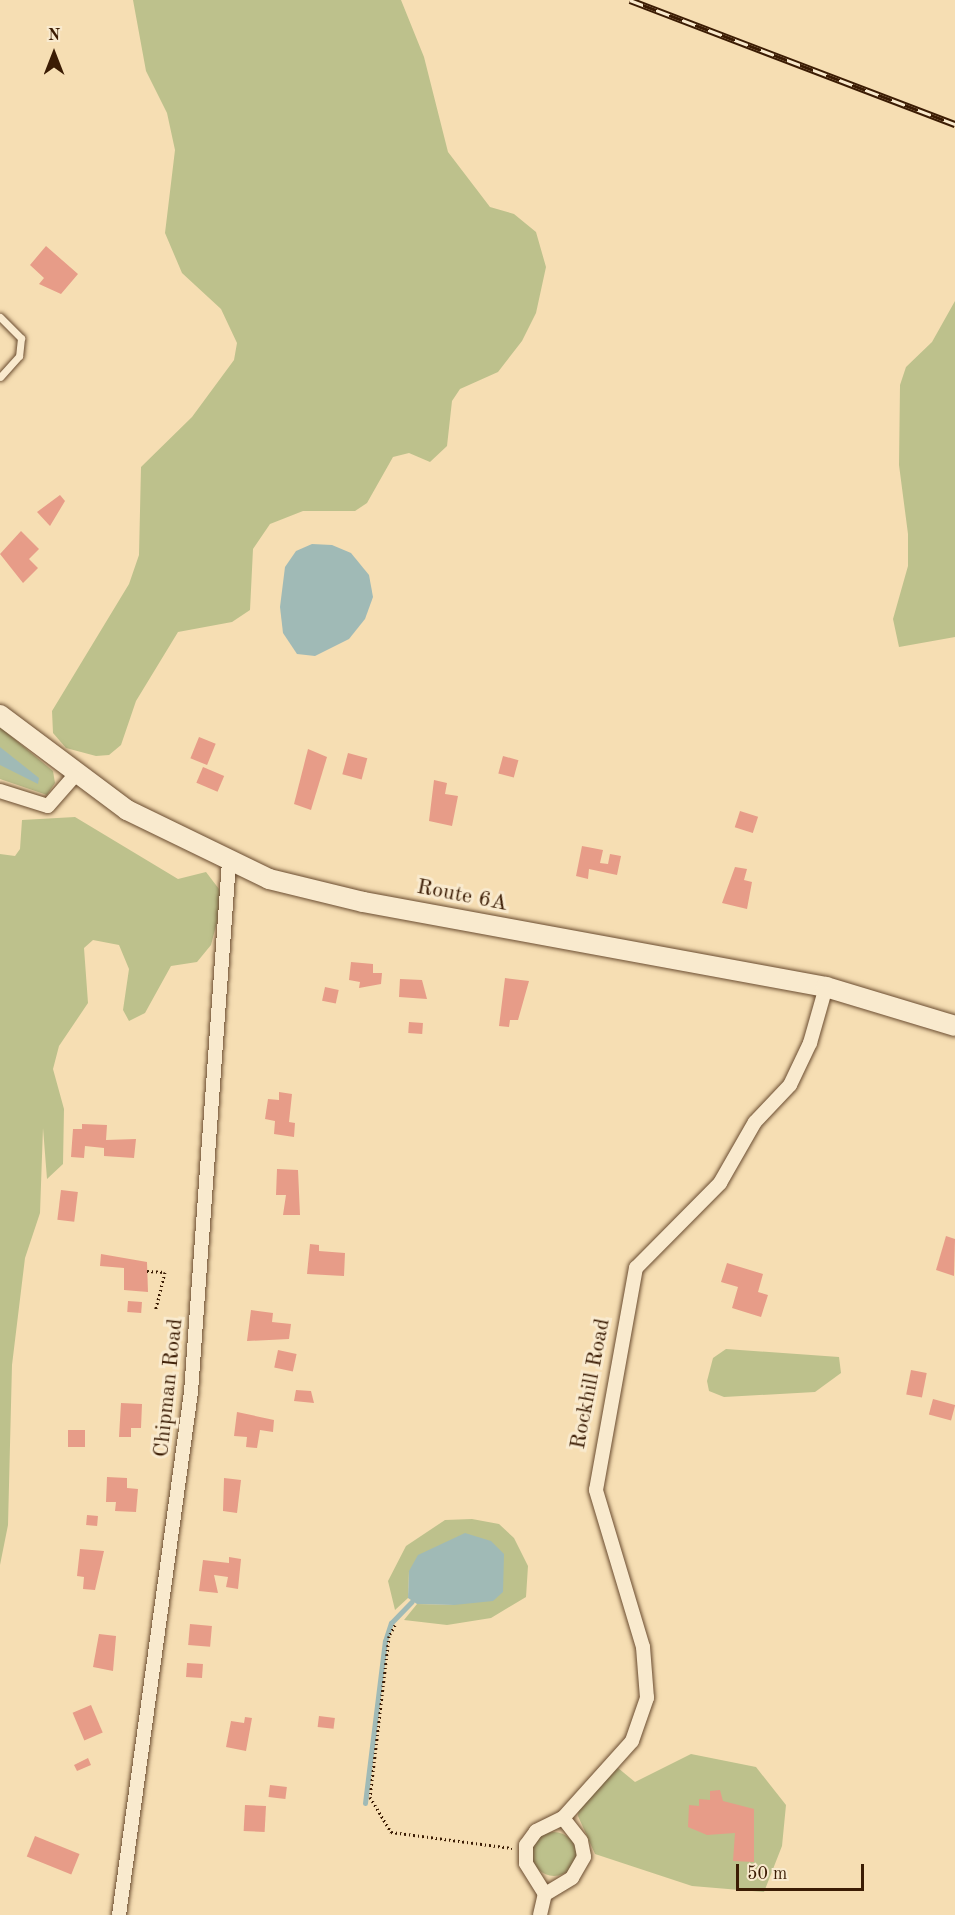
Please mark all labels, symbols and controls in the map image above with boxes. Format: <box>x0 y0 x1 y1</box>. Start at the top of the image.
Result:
north arrow <box>24 24 84 84</box>
text: N <box>48 28 60 44</box>
street label: Route 6A <box>414 874 510 918</box>
street label: Rockhill Road <box>565 1316 617 1452</box>
street label: Chipman Road <box>149 1317 189 1459</box>
scale bar <box>739 1852 866 1890</box>
text: 50 m <box>747 1865 787 1883</box>

